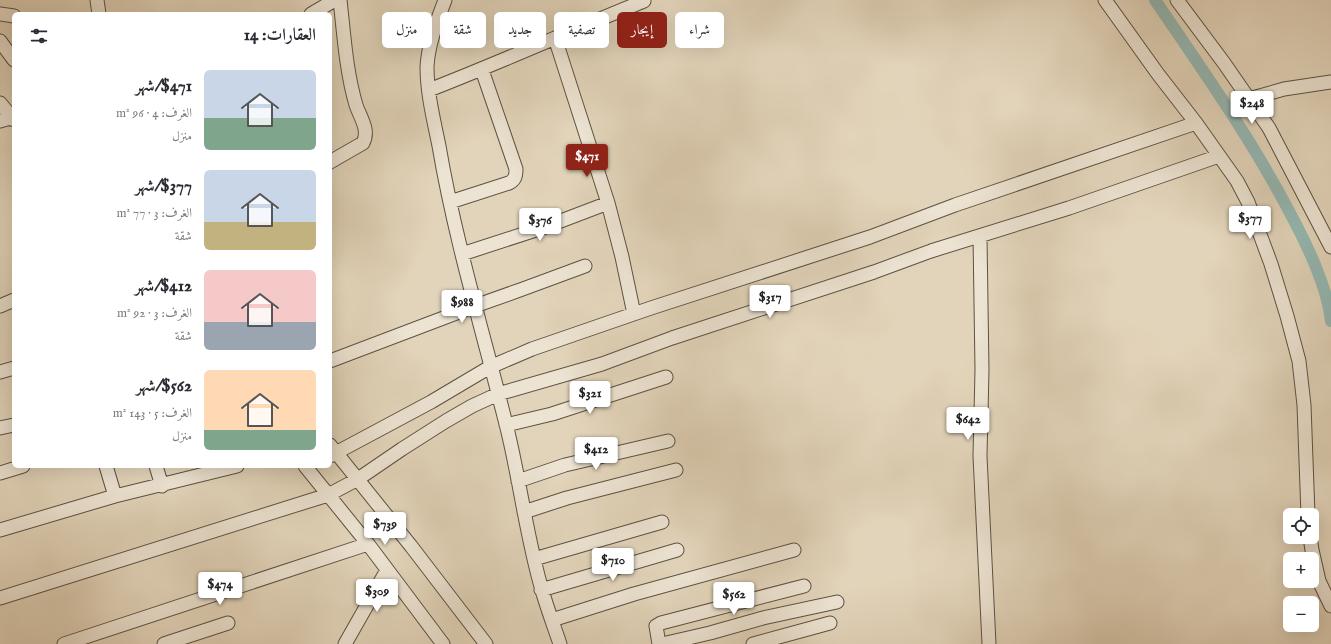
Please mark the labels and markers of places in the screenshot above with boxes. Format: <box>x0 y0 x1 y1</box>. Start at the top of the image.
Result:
pin: $248 <box>1228 91 1276 125</box>
pin: $471 <box>563 144 611 178</box>
pin: $377 <box>1226 206 1274 240</box>
pin: $376 <box>516 208 564 242</box>
pin: $317 <box>746 285 794 319</box>
pin: $988 <box>438 290 486 324</box>
pin: $321 <box>566 381 614 415</box>
pin: $642 <box>944 407 992 441</box>
pin: $412 <box>572 437 620 471</box>
pin: $739 <box>361 512 409 546</box>
pin: $710 <box>589 548 637 582</box>
pin: $474 <box>196 572 244 606</box>
pin: $309 <box>353 579 401 613</box>
pin: $562 <box>710 582 758 616</box>

